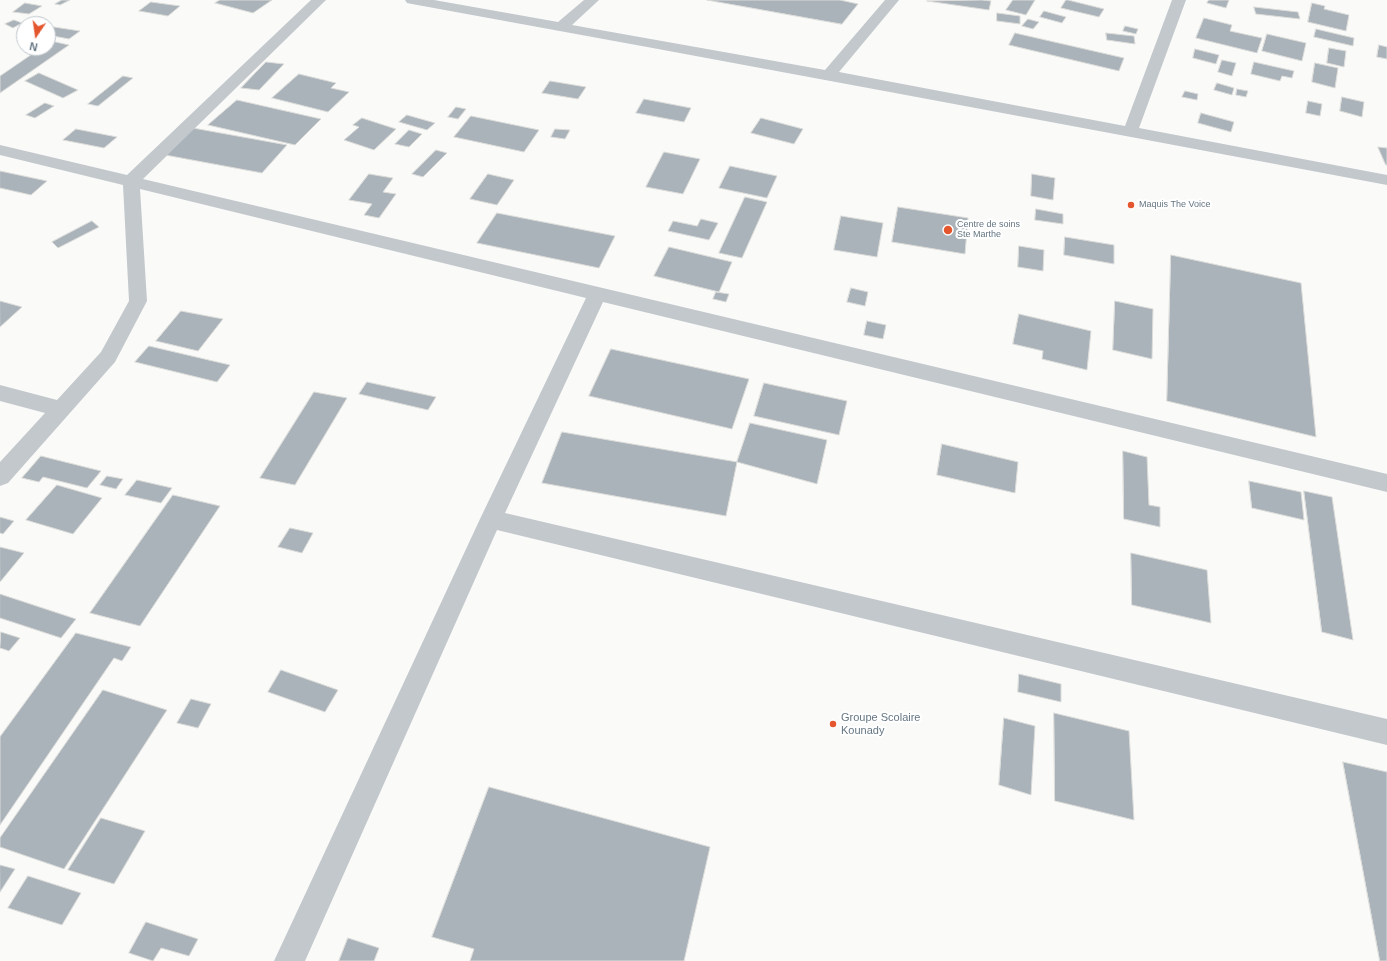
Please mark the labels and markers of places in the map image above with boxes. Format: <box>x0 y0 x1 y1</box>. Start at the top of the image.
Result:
marker: Maquis The Voice <box>1126 200 1136 210</box>
place label: Maquis The Voice <box>1139 200 1211 210</box>
place label: Centre de soins Ste Marthe <box>957 220 1020 241</box>
marker: Centre de soins Ste Marthe <box>942 224 954 236</box>
place label: Groupe Scolaire Kounady <box>841 711 920 737</box>
marker: Groupe Scolaire Kounady <box>828 719 838 729</box>

